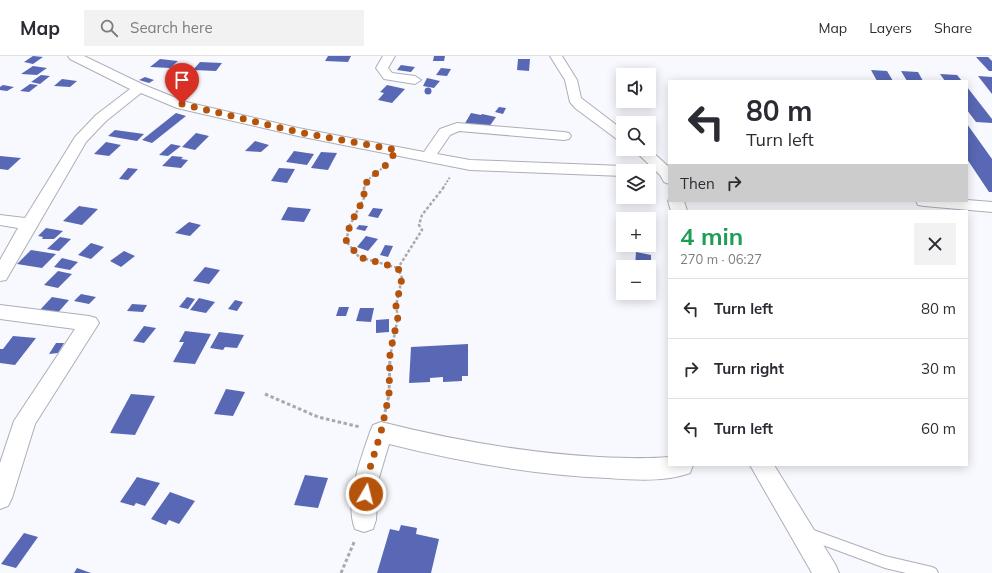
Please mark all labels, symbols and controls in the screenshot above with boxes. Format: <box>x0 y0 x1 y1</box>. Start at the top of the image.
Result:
search box <box>84 10 364 46</box>
text: Map <box>20 16 60 40</box>
icon: search <box>98 17 120 39</box>
text: Search here <box>130 18 213 37</box>
text: Map <box>818 19 847 37</box>
text: Layers <box>869 19 912 37</box>
text: Share <box>934 19 972 37</box>
pin <box>165 63 199 104</box>
map controls <box>616 68 656 300</box>
button: sound <box>616 68 656 108</box>
icon: arrive <box>171 69 193 91</box>
text: 80 m <box>746 93 812 128</box>
icon: left <box>680 96 732 148</box>
button: search <box>616 116 656 156</box>
text: Turn left <box>746 128 814 151</box>
button: layers <box>616 164 656 204</box>
icon: right <box>723 172 745 194</box>
text: Then <box>680 174 715 193</box>
button: + <box>616 212 656 252</box>
text: 4 min <box>680 221 743 251</box>
button: close <box>914 223 956 265</box>
text: 270 m · 06:27 <box>680 251 762 267</box>
button: − <box>616 260 656 300</box>
icon: left <box>680 298 702 320</box>
text: Turn left <box>714 299 773 318</box>
text: 80 m <box>921 299 956 318</box>
icon: right <box>680 358 702 380</box>
text: Turn right <box>714 359 784 378</box>
text: 30 m <box>921 359 956 378</box>
icon: left <box>680 418 702 440</box>
text: Turn left <box>714 419 773 438</box>
text: 60 m <box>921 419 956 438</box>
position arrow <box>345 473 387 515</box>

